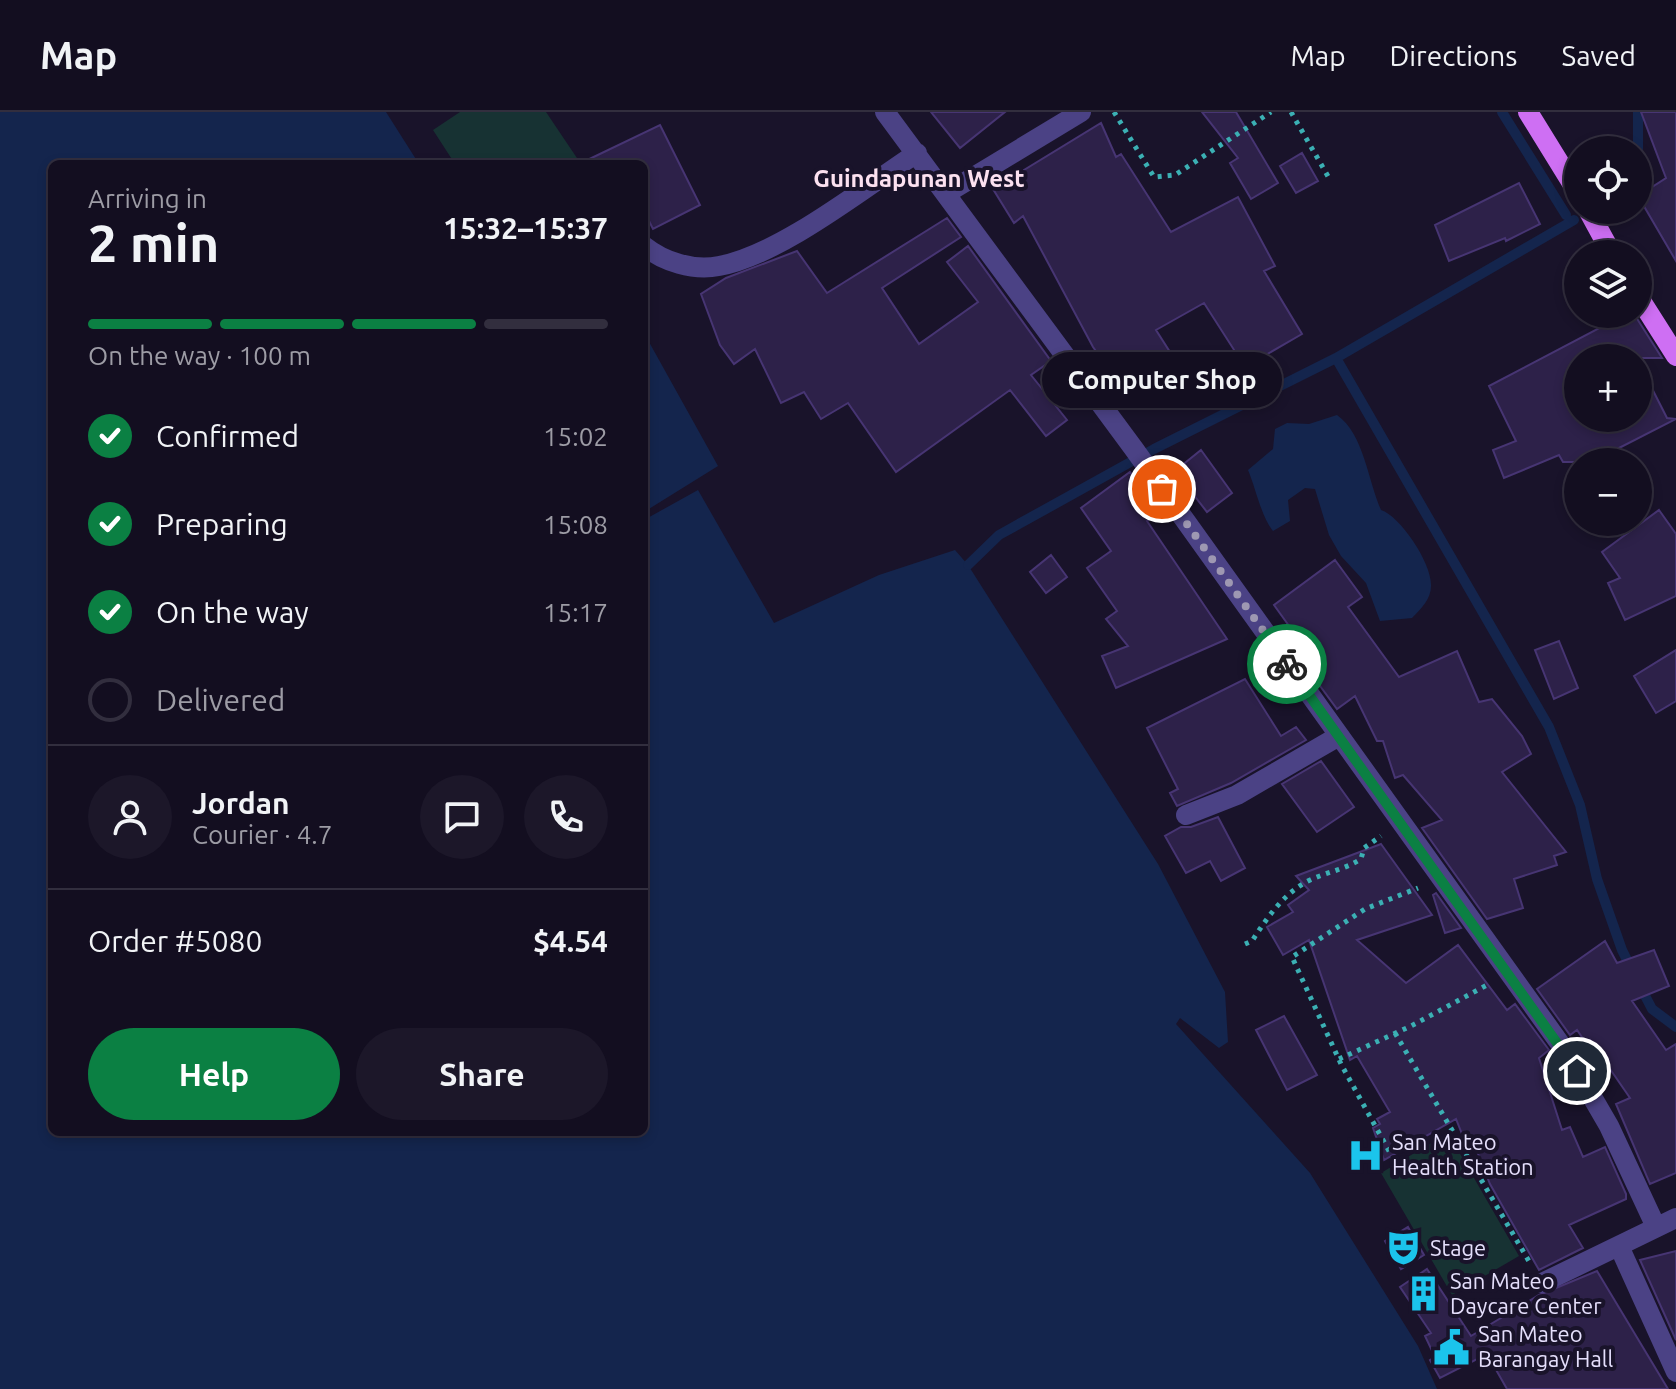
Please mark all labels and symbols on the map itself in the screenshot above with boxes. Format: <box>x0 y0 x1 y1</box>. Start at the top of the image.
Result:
district label: Guindapunan West <box>813 165 1025 192</box>
callout: Computer Shop <box>1042 353 1282 409</box>
pin <box>1128 455 1196 523</box>
courier <box>1247 624 1327 704</box>
pin <box>1543 1037 1611 1105</box>
place label: San Mateo Health Station <box>1392 1129 1534 1179</box>
hospital icon: San Mateo Health Station <box>1347 1136 1385 1174</box>
theatre icon: Stage <box>1385 1229 1423 1267</box>
place label: Stage <box>1430 1235 1486 1260</box>
place label: San Mateo Daycare Center <box>1450 1268 1602 1318</box>
building icon: San Mateo Daycare Center <box>1405 1275 1443 1313</box>
place label: San Mateo Barangay Hall <box>1478 1321 1613 1371</box>
public building icon: San Mateo Barangay Hall <box>1433 1328 1471 1366</box>

